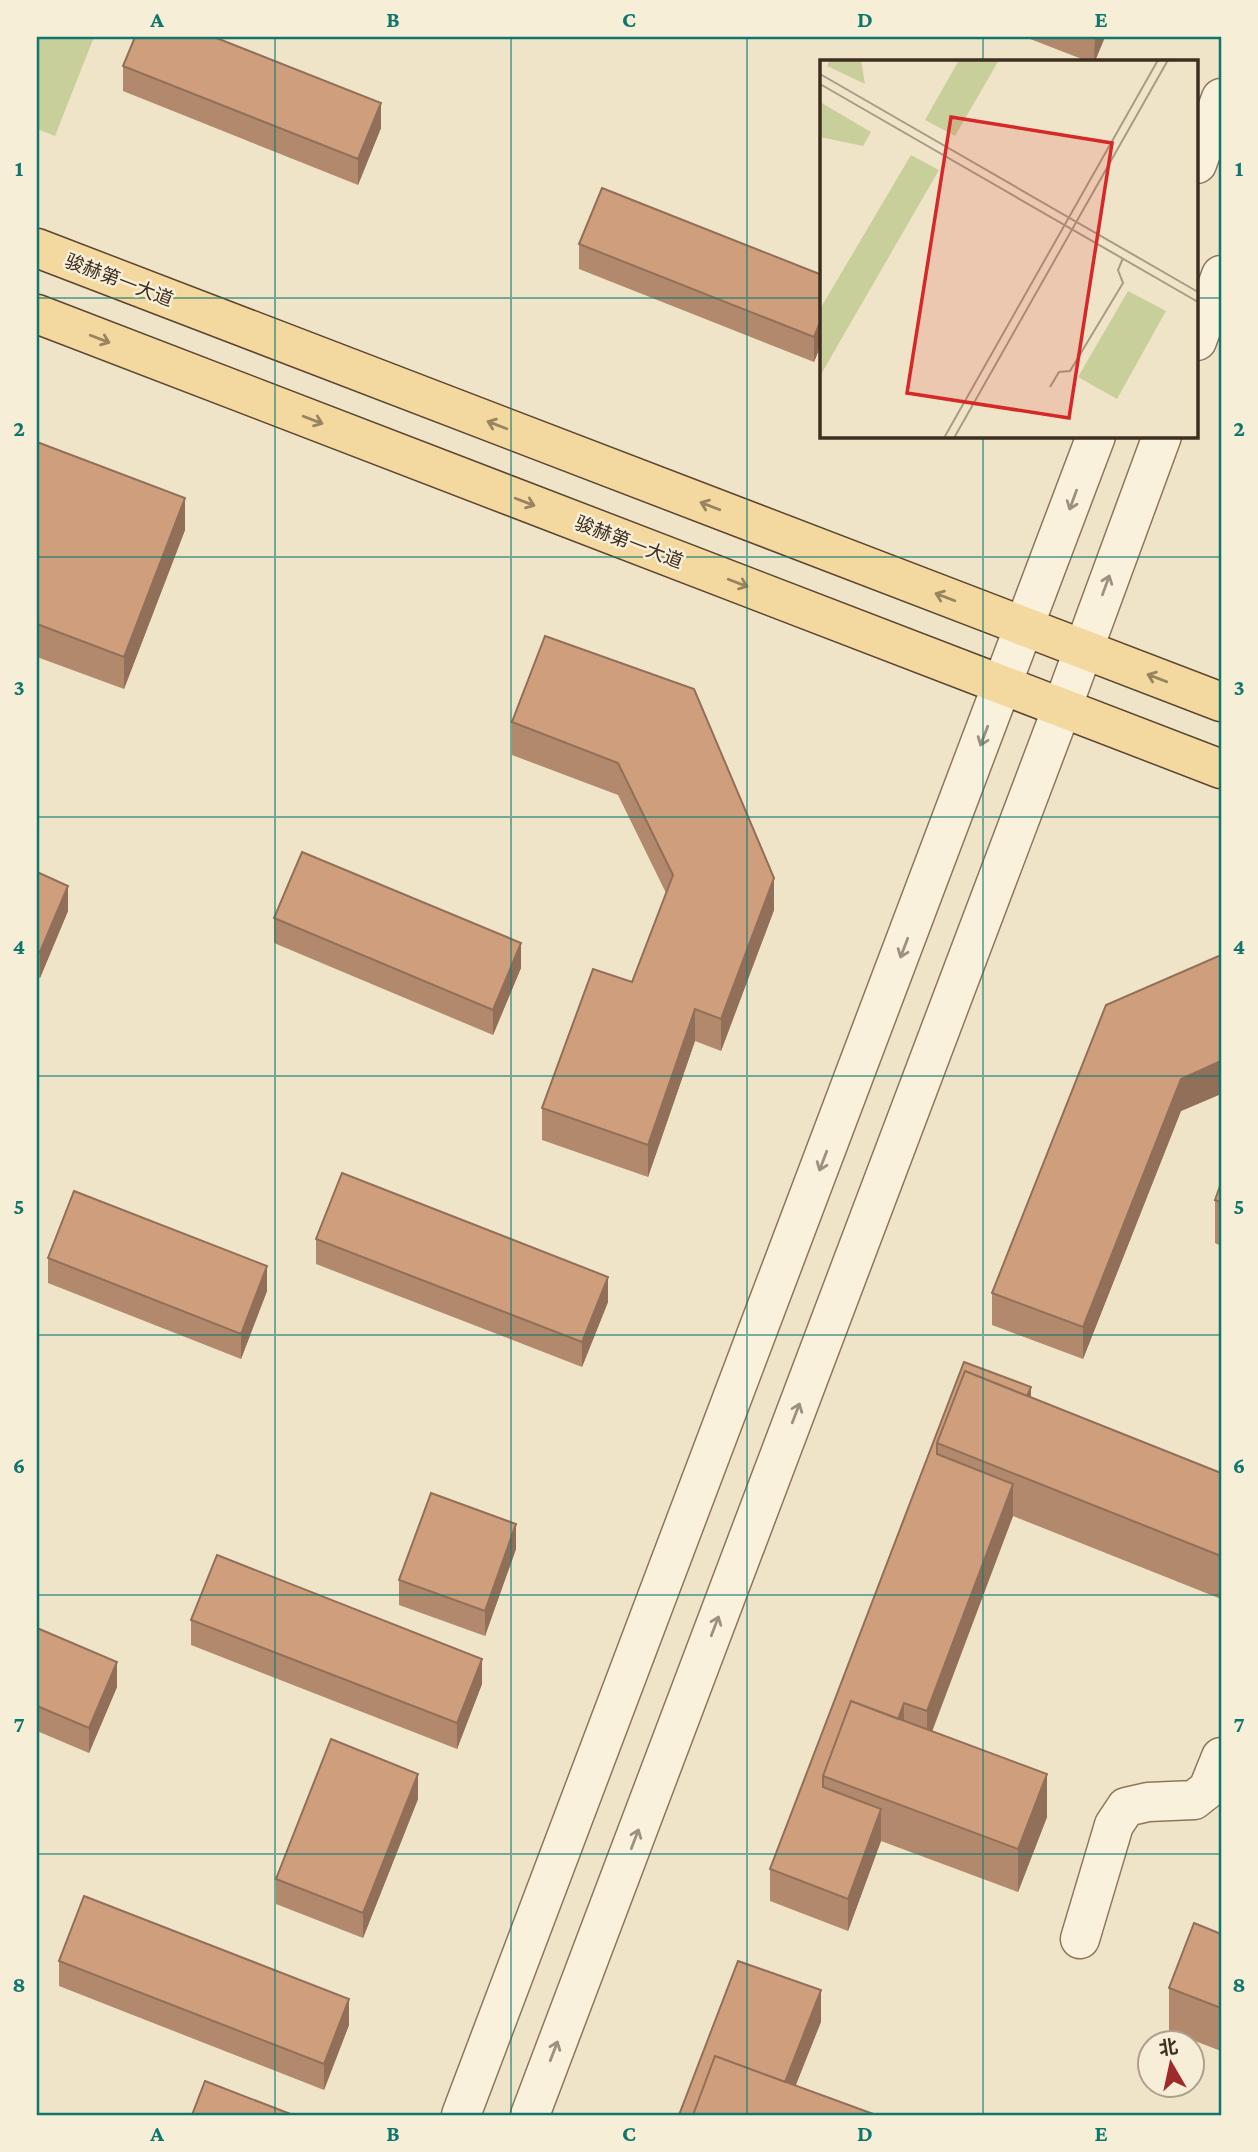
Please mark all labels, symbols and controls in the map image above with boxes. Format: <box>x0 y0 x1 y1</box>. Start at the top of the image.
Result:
text: A <box>149 6 164 32</box>
text: B <box>386 6 400 32</box>
text: C <box>622 6 636 32</box>
text: D <box>857 6 873 32</box>
text: E <box>1094 6 1108 32</box>
inset map <box>820 60 1198 438</box>
text: 1 <box>15 155 24 181</box>
text: 1 <box>1235 155 1244 181</box>
street label: 骏赫第一大道 <box>62 250 176 310</box>
one-way arrow <box>89 333 111 346</box>
text: 2 <box>13 415 25 441</box>
one-way arrow <box>301 415 323 428</box>
text: 2 <box>1233 415 1245 441</box>
one-way arrow <box>487 418 509 430</box>
one-way arrow <box>1065 488 1078 510</box>
one-way arrow <box>514 496 536 509</box>
one-way arrow <box>699 499 721 512</box>
street label: 骏赫第一大道 <box>572 512 686 572</box>
one-way arrow <box>1101 575 1113 597</box>
one-way arrow <box>726 578 748 591</box>
one-way arrow <box>935 589 956 602</box>
one-way arrow <box>1147 671 1169 683</box>
text: 3 <box>13 674 25 700</box>
text: 3 <box>1233 674 1245 700</box>
one-way arrow <box>977 724 990 746</box>
text: 4 <box>13 933 25 959</box>
text: 4 <box>1233 933 1245 959</box>
one-way arrow <box>896 937 909 959</box>
one-way arrow <box>815 1150 828 1172</box>
text: 5 <box>13 1193 25 1219</box>
text: 5 <box>1233 1193 1245 1219</box>
one-way arrow <box>790 1402 803 1424</box>
text: 6 <box>13 1452 25 1478</box>
text: 6 <box>1233 1452 1245 1478</box>
one-way arrow <box>710 1615 722 1637</box>
text: 7 <box>13 1711 25 1737</box>
text: 7 <box>1233 1711 1245 1737</box>
one-way arrow <box>630 1828 642 1850</box>
text: 8 <box>12 1971 26 1997</box>
text: 8 <box>1232 1971 1246 1997</box>
north arrow <box>1136 2030 1206 2100</box>
text: 北 <box>1157 2036 1179 2060</box>
one-way arrow <box>549 2041 562 2063</box>
text: A <box>149 2120 164 2146</box>
text: B <box>386 2120 400 2146</box>
text: C <box>622 2120 636 2146</box>
text: D <box>857 2120 873 2146</box>
text: E <box>1094 2120 1108 2146</box>

